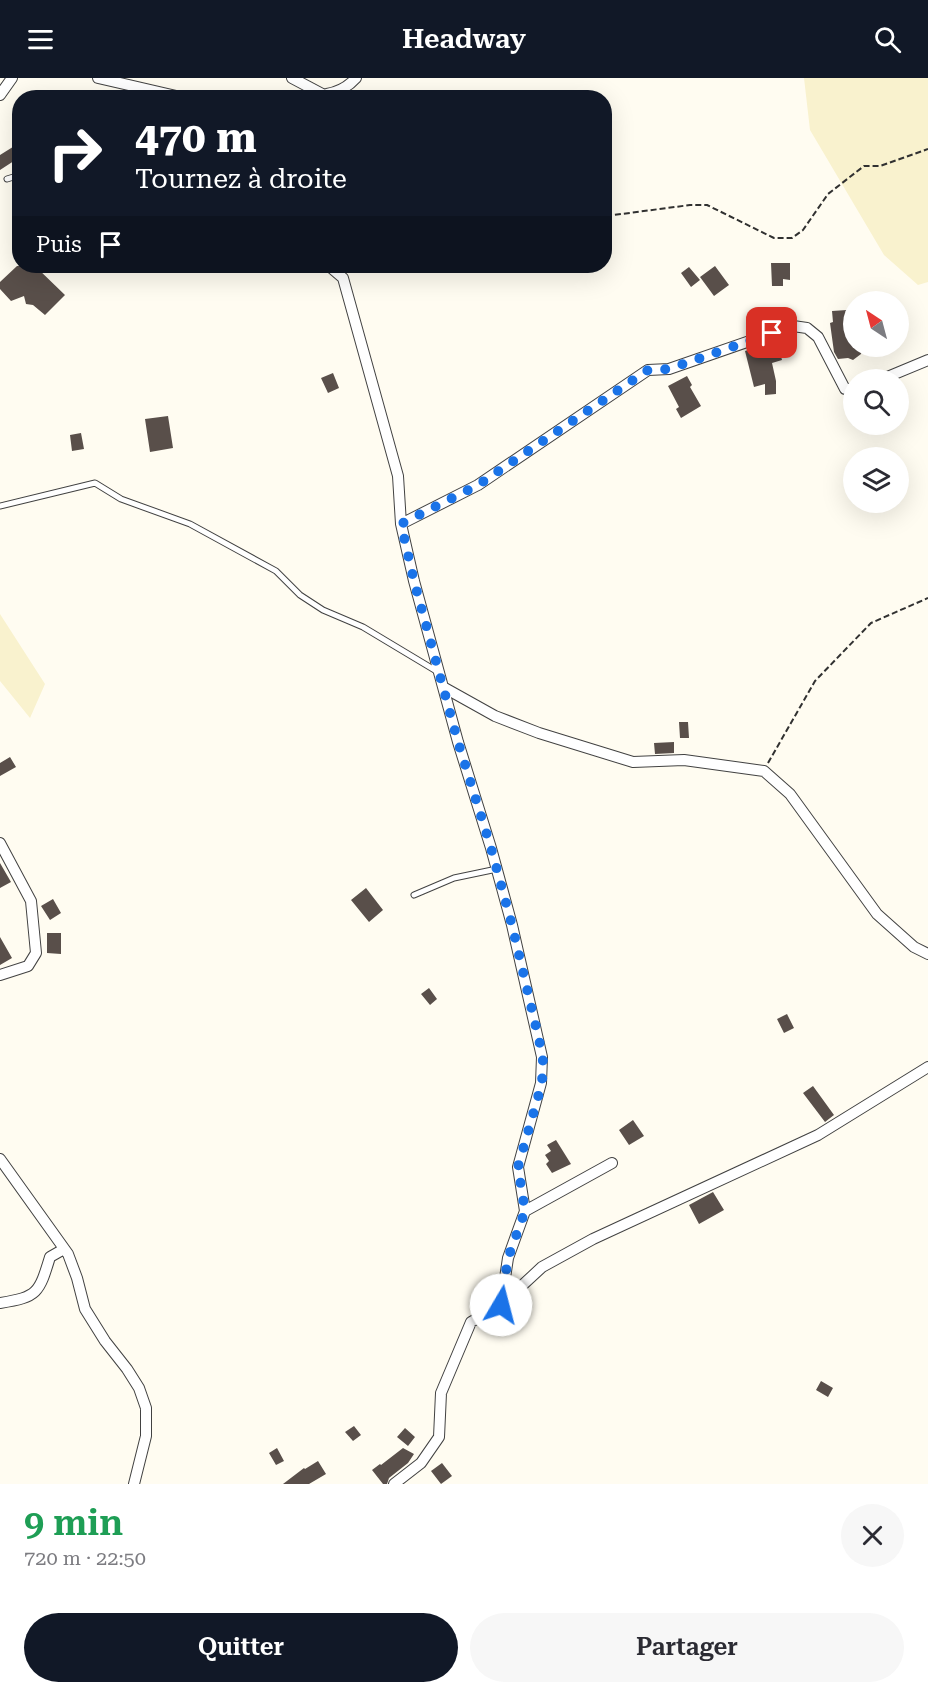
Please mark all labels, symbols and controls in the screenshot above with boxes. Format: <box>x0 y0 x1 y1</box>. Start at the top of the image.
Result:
icon: menu <box>24 23 57 56</box>
text: Headway <box>402 23 526 55</box>
icon: search <box>871 23 904 56</box>
text: 470 m <box>135 113 257 162</box>
icon: right <box>36 114 114 192</box>
text: Tournez à droite <box>135 163 347 195</box>
icon: arrive <box>94 228 127 261</box>
text: Puis <box>36 232 82 257</box>
north arrow <box>843 291 909 357</box>
map controls <box>843 291 909 513</box>
pin <box>746 307 797 358</box>
icon: arrive <box>755 316 788 349</box>
button: search <box>843 369 909 435</box>
button: layers <box>843 447 909 513</box>
position arrow <box>469 1273 533 1337</box>
text: 9 min <box>24 1502 123 1544</box>
button: close <box>841 1504 904 1567</box>
text: 720 m · 22:50 <box>24 1546 146 1570</box>
button: Quitter <box>24 1613 458 1682</box>
button: Partager <box>470 1613 904 1682</box>

